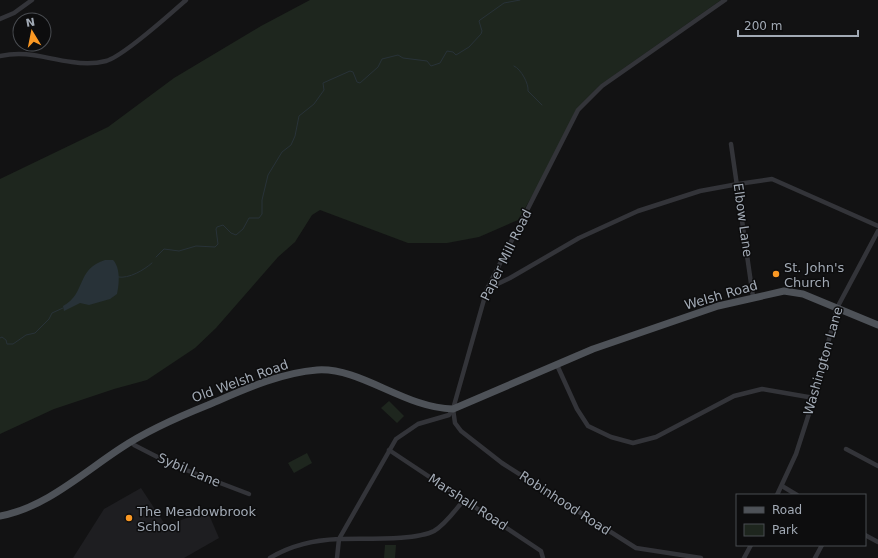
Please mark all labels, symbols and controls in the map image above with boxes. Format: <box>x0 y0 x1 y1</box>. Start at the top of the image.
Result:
north arrow <box>12 12 52 52</box>
scale bar <box>738 12 858 38</box>
text: N <box>25 15 36 30</box>
text: 200 m <box>744 19 782 33</box>
street label: Elbow Lane <box>730 182 756 258</box>
street label: Paper Mill Road <box>477 207 535 303</box>
place label: St. John's Church <box>784 260 844 290</box>
marker: St. John's Church <box>771 269 781 279</box>
street label: Welsh Road <box>683 277 759 313</box>
street label: Washington Lane <box>800 305 846 417</box>
street label: Old Welsh Road <box>190 357 290 405</box>
street label: Sybil Lane <box>155 450 223 490</box>
street label: Robinhood Road <box>517 468 613 538</box>
street label: Marshall Road <box>426 471 510 533</box>
legend <box>736 494 866 546</box>
text: Road <box>772 503 802 517</box>
place label: The Meadowbrook School <box>136 504 257 534</box>
marker: The Meadowbrook School <box>124 513 134 523</box>
text: Park <box>772 523 798 537</box>

